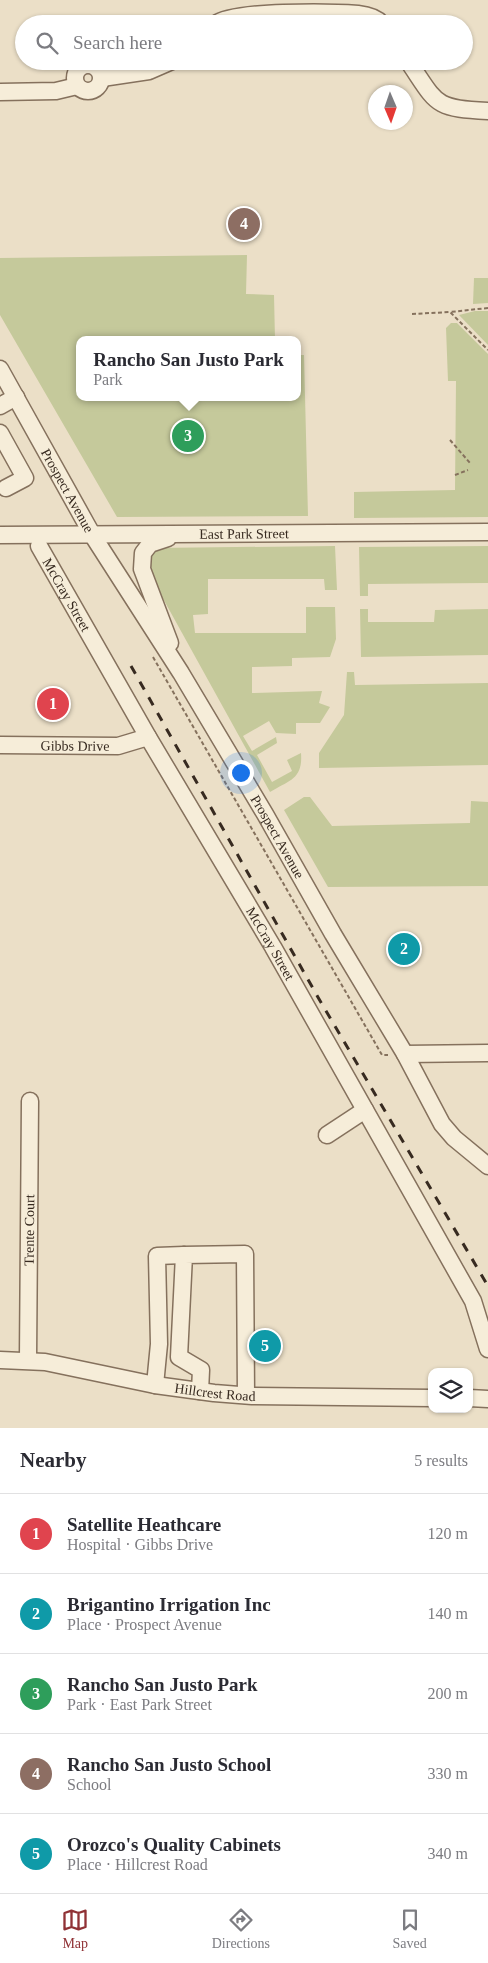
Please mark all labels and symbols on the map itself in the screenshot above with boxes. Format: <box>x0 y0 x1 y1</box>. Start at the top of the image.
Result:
north arrow <box>368 85 413 130</box>
pin: 4 <box>228 205 260 243</box>
pin: 3 <box>172 417 204 455</box>
street label: Prospect Avenue <box>38 446 96 535</box>
street label: East Park Street <box>199 526 289 542</box>
street label: McCray Street <box>39 556 93 634</box>
pin: 1 <box>37 685 69 723</box>
street label: Gibbs Drive <box>40 738 109 754</box>
your location <box>228 760 254 786</box>
street label: Prospect Avenue <box>247 793 307 881</box>
street label: McCray Street <box>243 904 297 983</box>
pin: 2 <box>388 930 420 968</box>
street label: Trente Court <box>22 1194 37 1266</box>
pin: 5 <box>249 1327 281 1365</box>
street label: Hillcrest Road <box>174 1381 256 1404</box>

